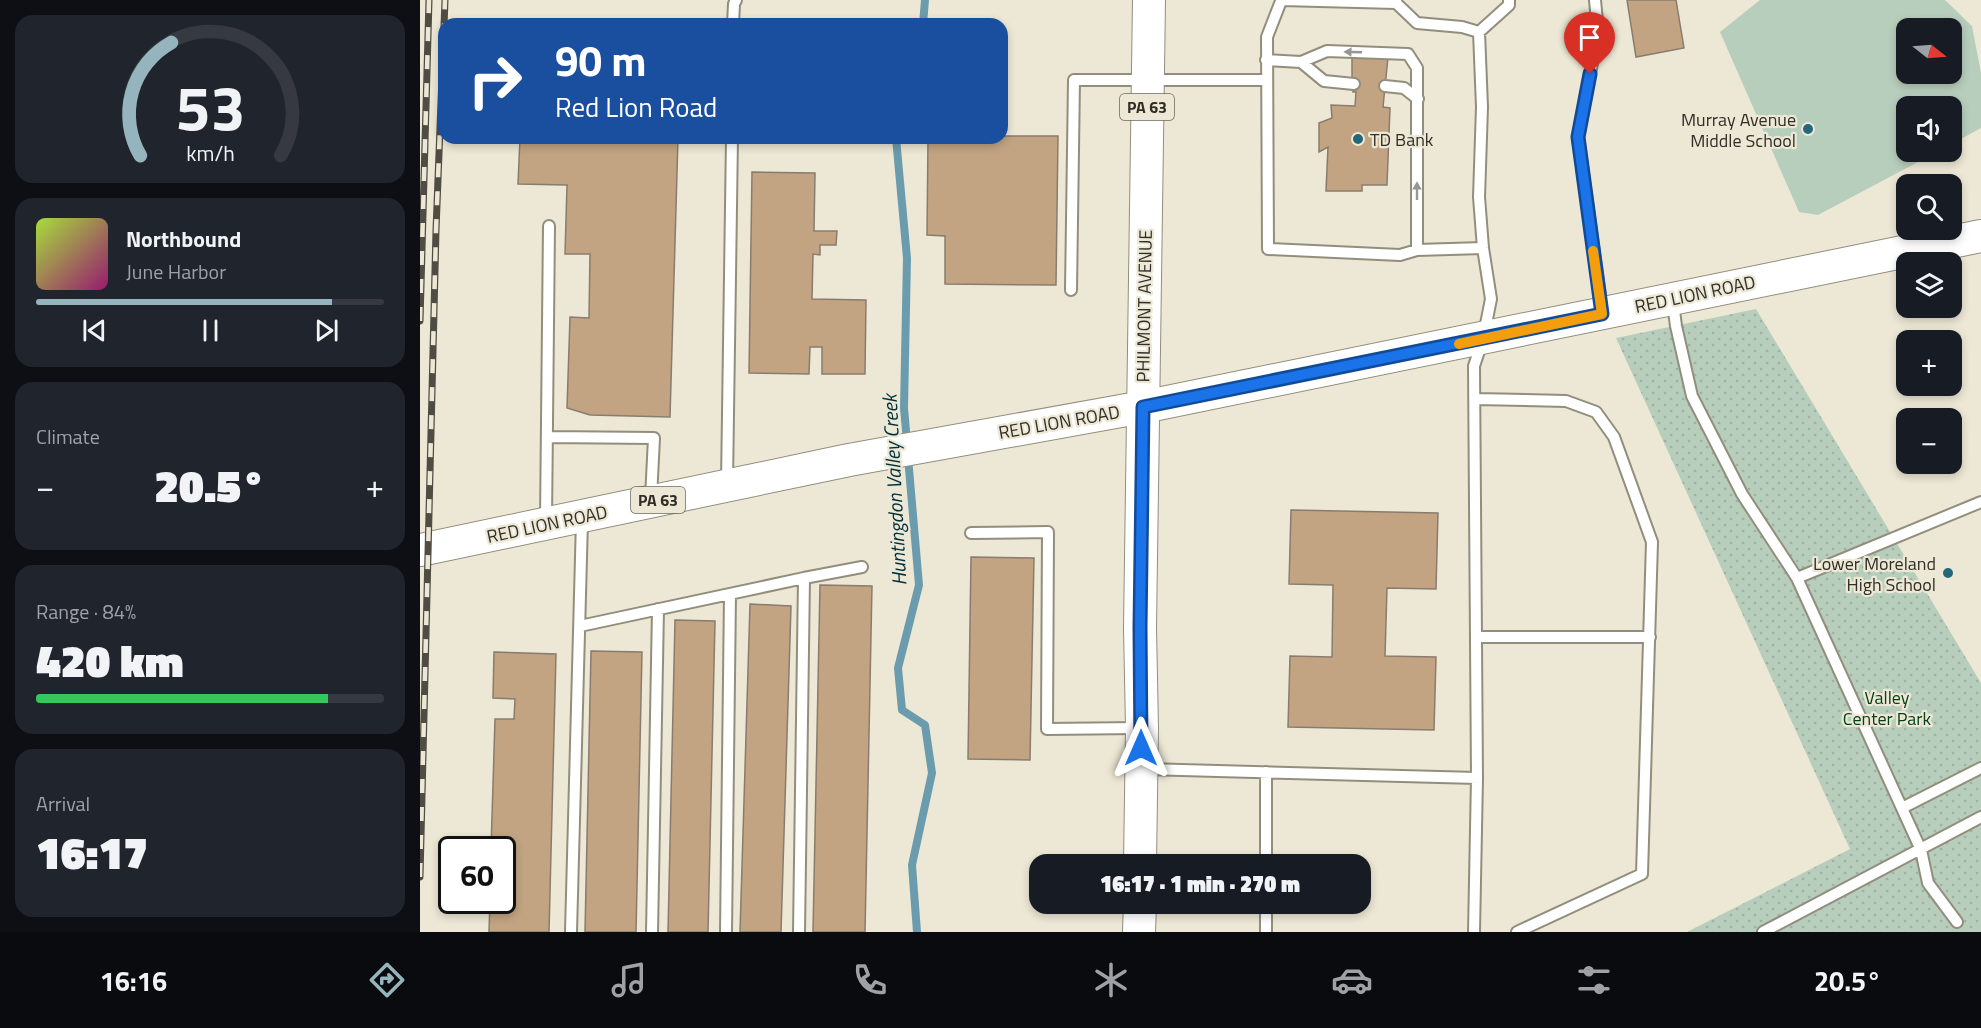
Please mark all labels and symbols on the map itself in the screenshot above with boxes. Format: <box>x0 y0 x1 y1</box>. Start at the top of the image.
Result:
pin <box>1564 12 1615 74</box>
north arrow <box>1896 18 1962 84</box>
one-way arrow <box>1344 47 1363 56</box>
road number: PA 63 <box>1120 94 1174 120</box>
place label: Murray Avenue Middle School <box>1681 106 1796 154</box>
marker: Murray Avenue Middle School <box>1801 122 1815 136</box>
place label: TD Bank <box>1370 126 1434 153</box>
marker: TD Bank <box>1351 132 1365 146</box>
one-way arrow <box>1412 182 1422 201</box>
street label: PHILMONT AVENUE <box>1129 229 1159 383</box>
street label: RED LION ROAD <box>1632 268 1758 320</box>
water label: Huntingdon Valley Creek <box>873 392 914 586</box>
street label: RED LION ROAD <box>996 398 1122 446</box>
road number: PA 63 <box>631 487 685 513</box>
street label: RED LION ROAD <box>484 498 610 550</box>
place label: Lower Moreland High School <box>1813 550 1936 598</box>
marker: Lower Moreland High School <box>1941 566 1955 580</box>
park label: Valley Center Park <box>1843 684 1932 732</box>
position arrow <box>1109 716 1173 780</box>
speed limit sign: 60 <box>438 836 516 914</box>

